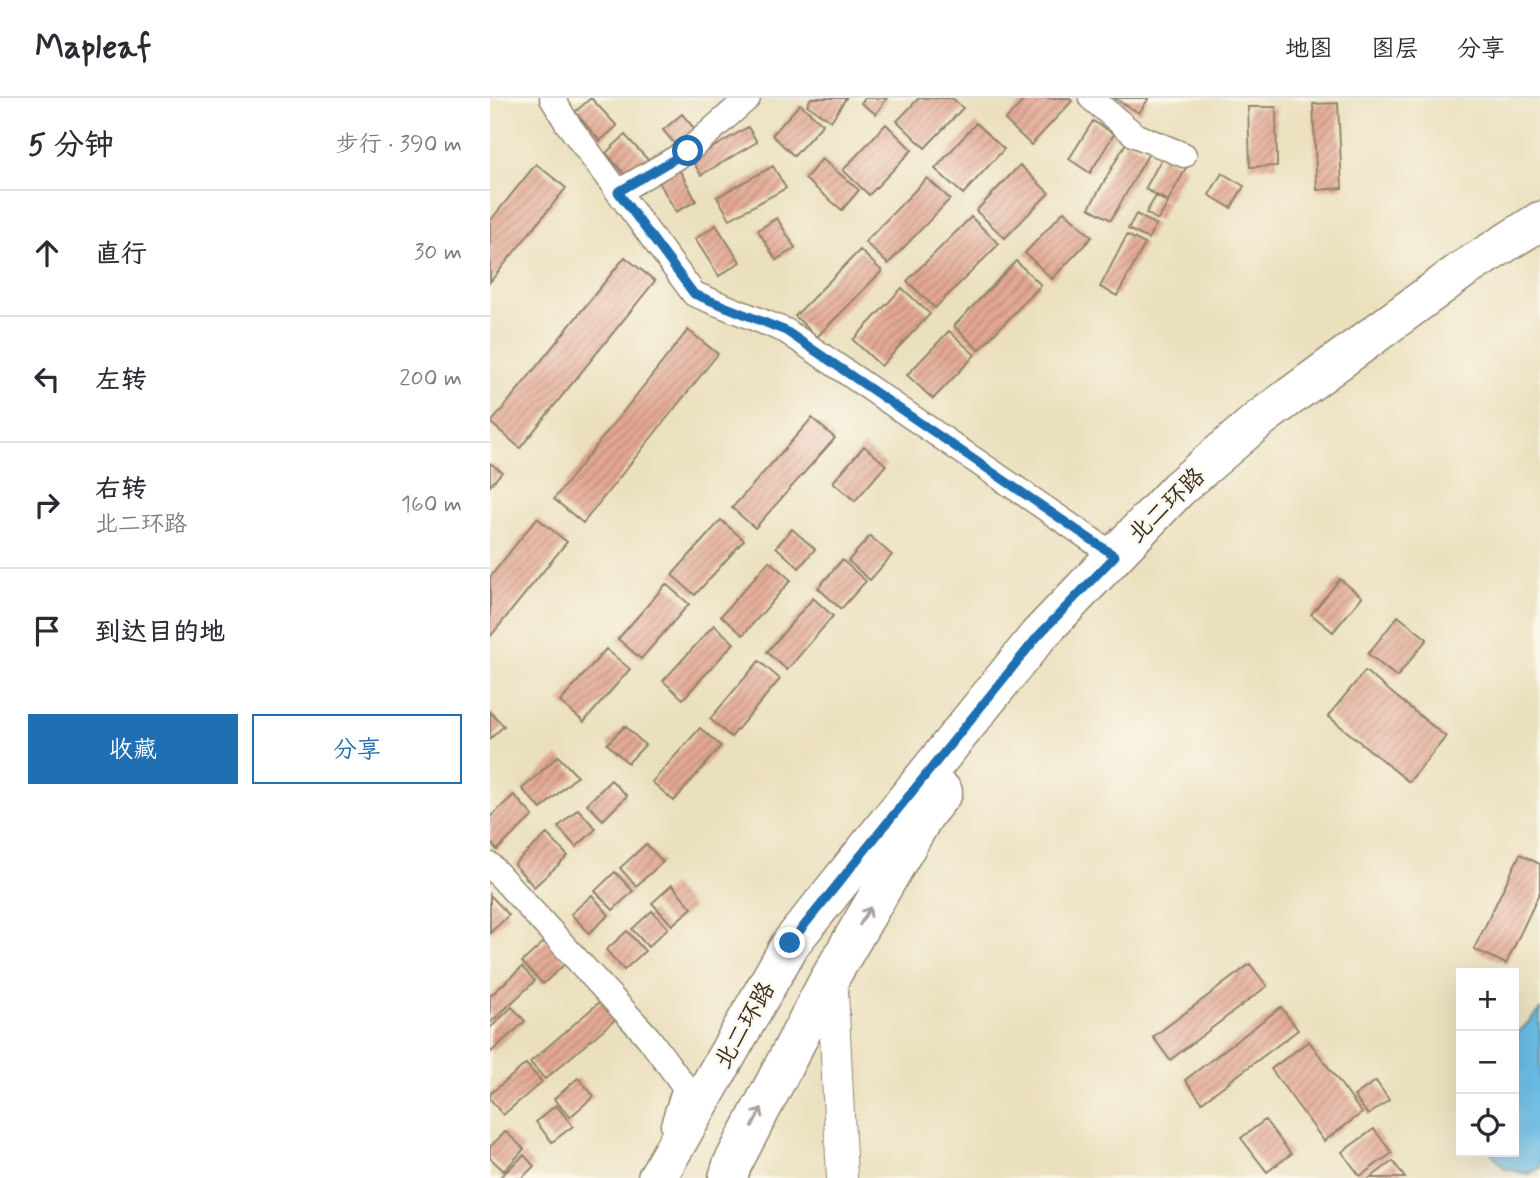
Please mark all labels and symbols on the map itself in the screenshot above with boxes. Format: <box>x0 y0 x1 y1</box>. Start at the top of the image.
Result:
route start <box>672 135 703 166</box>
street label: 北二环路 <box>1122 462 1212 551</box>
one-way arrow <box>859 907 873 927</box>
route end <box>774 927 805 958</box>
street label: 北二环路 <box>708 976 783 1075</box>
one-way arrow <box>751 1107 765 1127</box>

